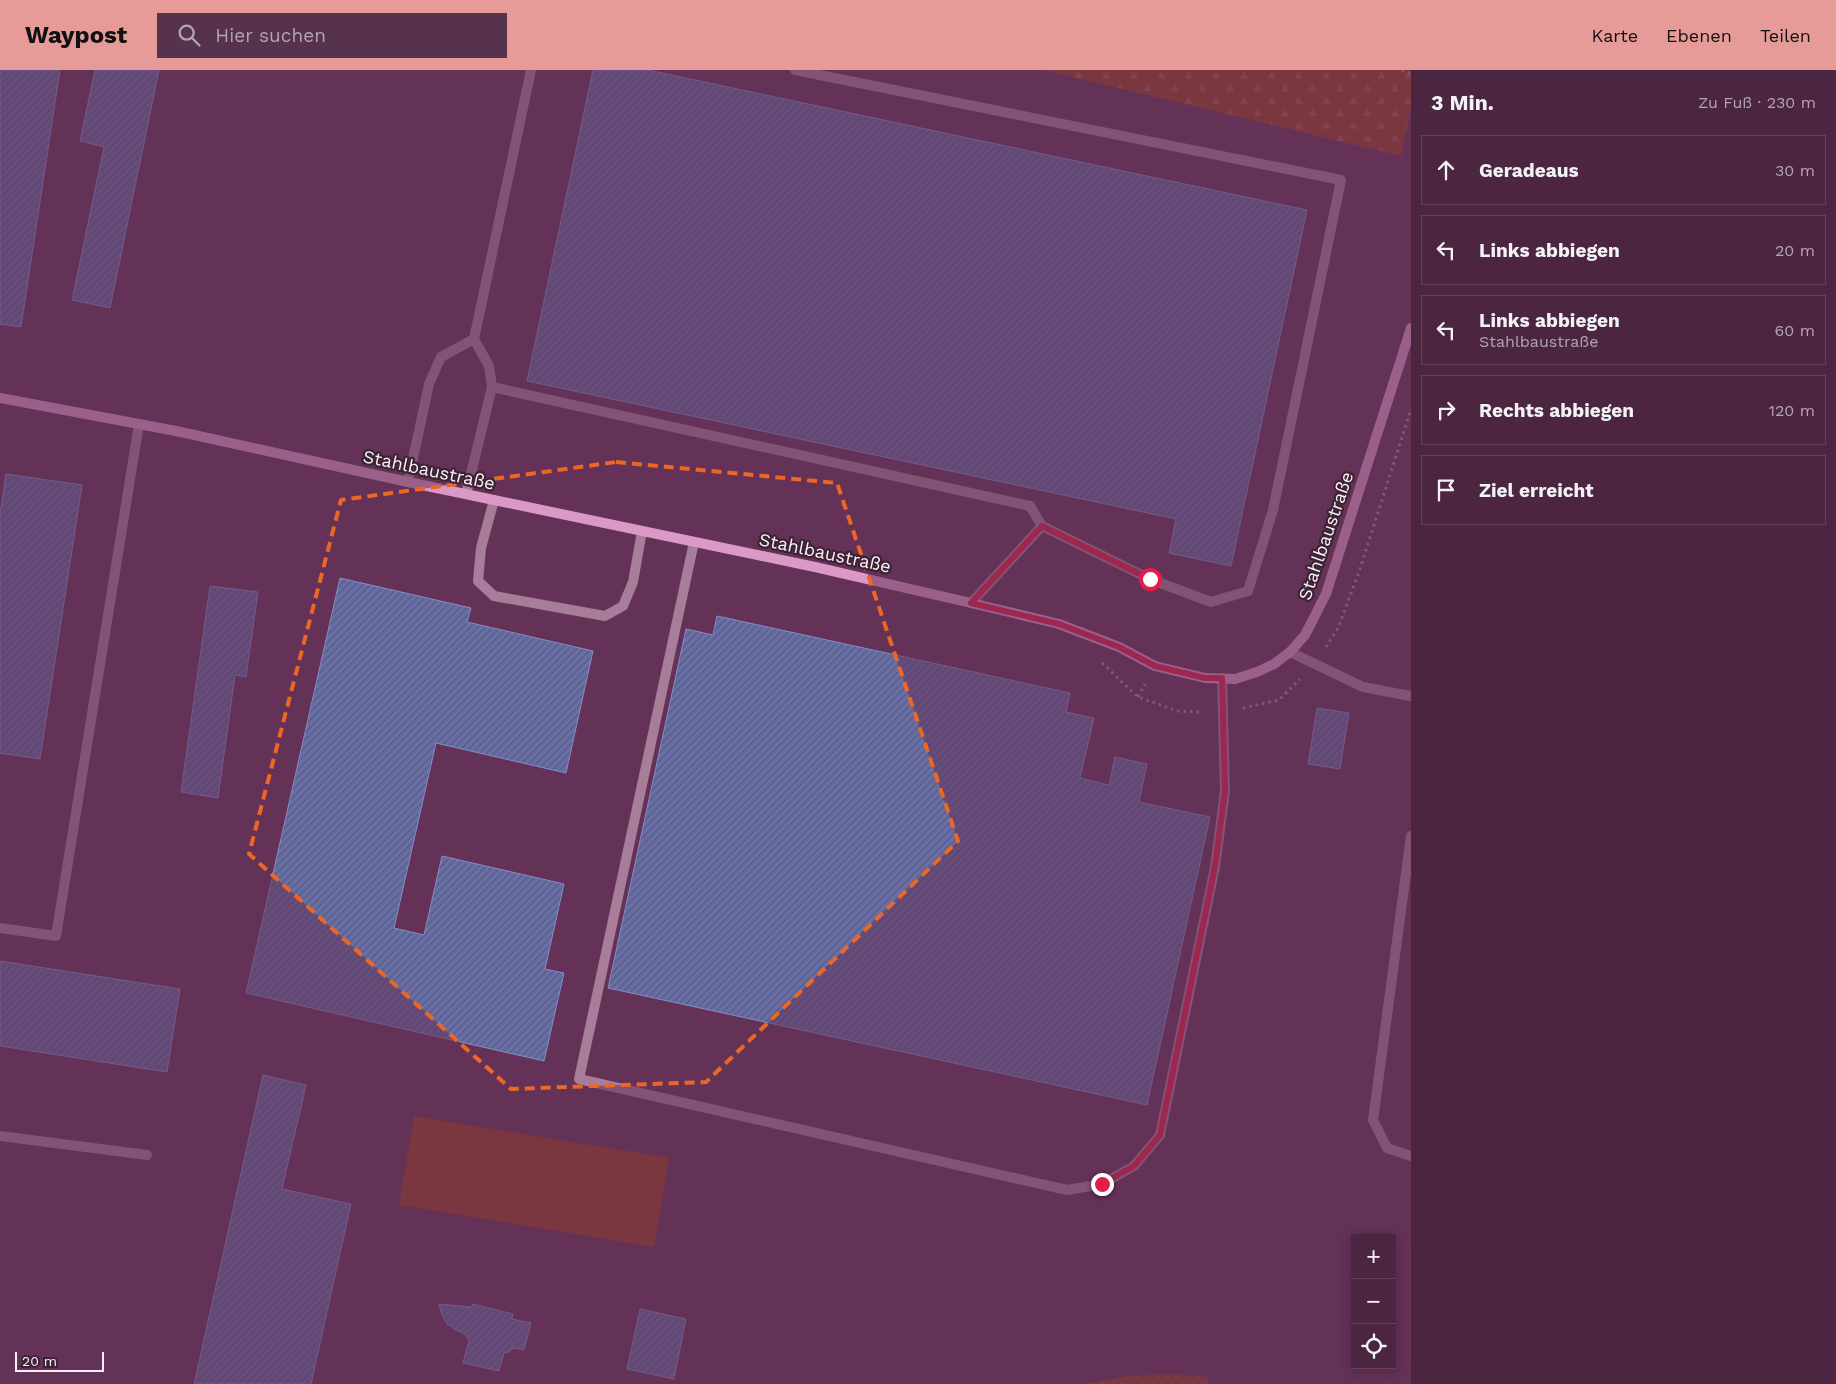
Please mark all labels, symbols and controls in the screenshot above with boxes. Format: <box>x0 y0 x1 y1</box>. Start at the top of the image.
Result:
search box <box>157 13 507 58</box>
text: Waypost <box>25 21 127 49</box>
icon: search <box>175 21 203 49</box>
text: Hier suchen <box>215 24 326 47</box>
text: Karte <box>1592 25 1638 46</box>
text: Ebenen <box>1666 25 1732 46</box>
text: Teilen <box>1760 25 1811 46</box>
text: 3 Min. <box>1431 90 1494 115</box>
text: Zu Fuß · 230 m <box>1698 93 1816 112</box>
icon: ahead <box>1432 156 1460 184</box>
text: Geradeaus <box>1479 159 1579 182</box>
text: 30 m <box>1775 161 1815 180</box>
icon: left <box>1432 236 1460 264</box>
text: Links abbiegen <box>1479 239 1620 262</box>
text: 20 m <box>1775 241 1815 260</box>
text: Links abbiegen <box>1479 309 1620 332</box>
icon: left <box>1432 316 1460 344</box>
text: 60 m <box>1775 321 1815 340</box>
text: Stahlbaustraße <box>1479 332 1598 351</box>
icon: right <box>1432 396 1460 424</box>
text: Rechts abbiegen <box>1479 399 1634 422</box>
text: 120 m <box>1769 401 1815 420</box>
street label: Stahlbaustraße <box>361 445 497 494</box>
street label: Stahlbaustraße <box>1294 469 1357 603</box>
icon: arrive <box>1432 476 1460 504</box>
text: Ziel erreicht <box>1479 479 1594 502</box>
street label: Stahlbaustraße <box>757 528 893 577</box>
route start <box>1139 568 1162 591</box>
route end <box>1091 1173 1114 1196</box>
map controls <box>1351 1234 1396 1369</box>
button: + <box>1351 1234 1396 1279</box>
button: − <box>1351 1279 1396 1324</box>
button: locate <box>1351 1324 1396 1369</box>
scale bar <box>15 1349 104 1372</box>
text: 20 m <box>22 1353 57 1369</box>

